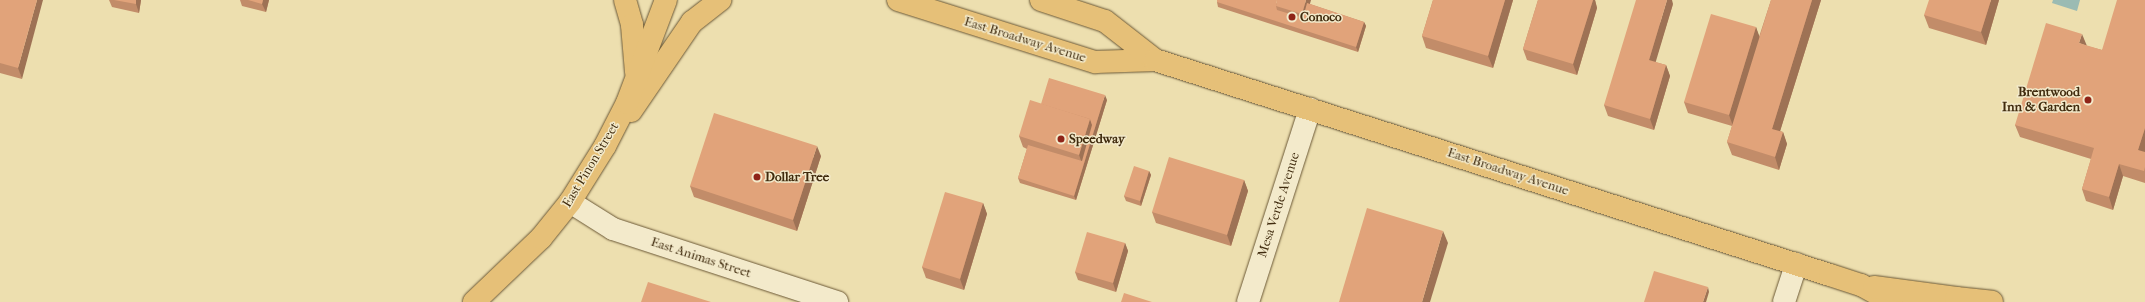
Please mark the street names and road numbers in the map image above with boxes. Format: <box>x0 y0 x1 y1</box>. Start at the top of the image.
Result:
street label: East Broadway Avenue <box>962 14 1088 66</box>
street label: East Pinon Street <box>559 120 623 210</box>
street label: East Broadway Avenue <box>1445 145 1571 199</box>
street label: Mesa Verde Avenue <box>1255 150 1303 260</box>
street label: East Animas Street <box>649 234 753 282</box>

